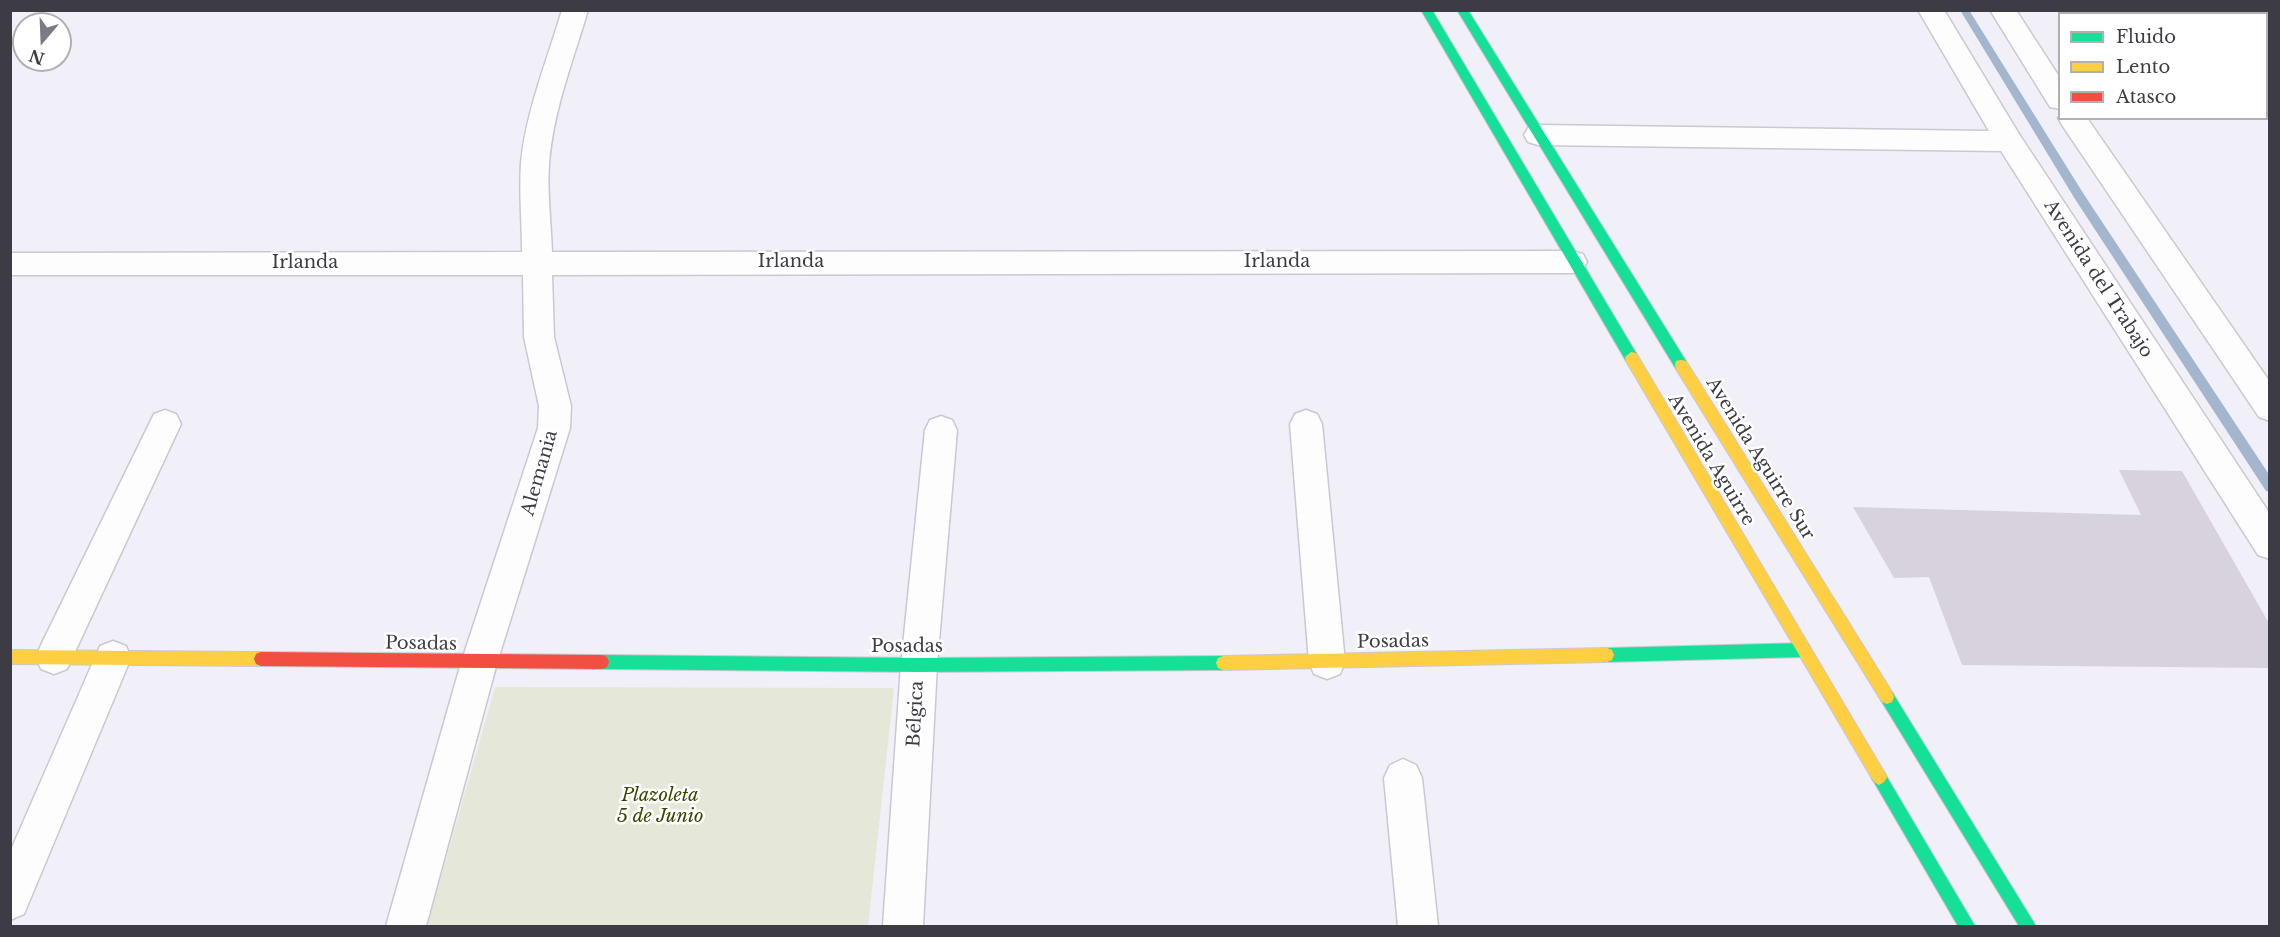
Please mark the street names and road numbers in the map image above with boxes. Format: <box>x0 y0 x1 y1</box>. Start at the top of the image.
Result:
street label: Avenida del Trabajo <box>2039 196 2157 362</box>
street label: Irlanda <box>758 251 824 273</box>
street label: Irlanda <box>1244 251 1310 273</box>
street label: Irlanda <box>272 252 338 274</box>
street label: Avenida Aguirre Sur <box>1701 374 1819 544</box>
street label: Avenida Aguirre <box>1663 390 1759 530</box>
street label: Alemania <box>518 428 562 518</box>
street label: Posadas <box>1357 631 1429 653</box>
street label: Posadas <box>385 633 457 655</box>
street label: Posadas <box>871 636 943 658</box>
street label: Bélgica <box>903 680 929 748</box>

